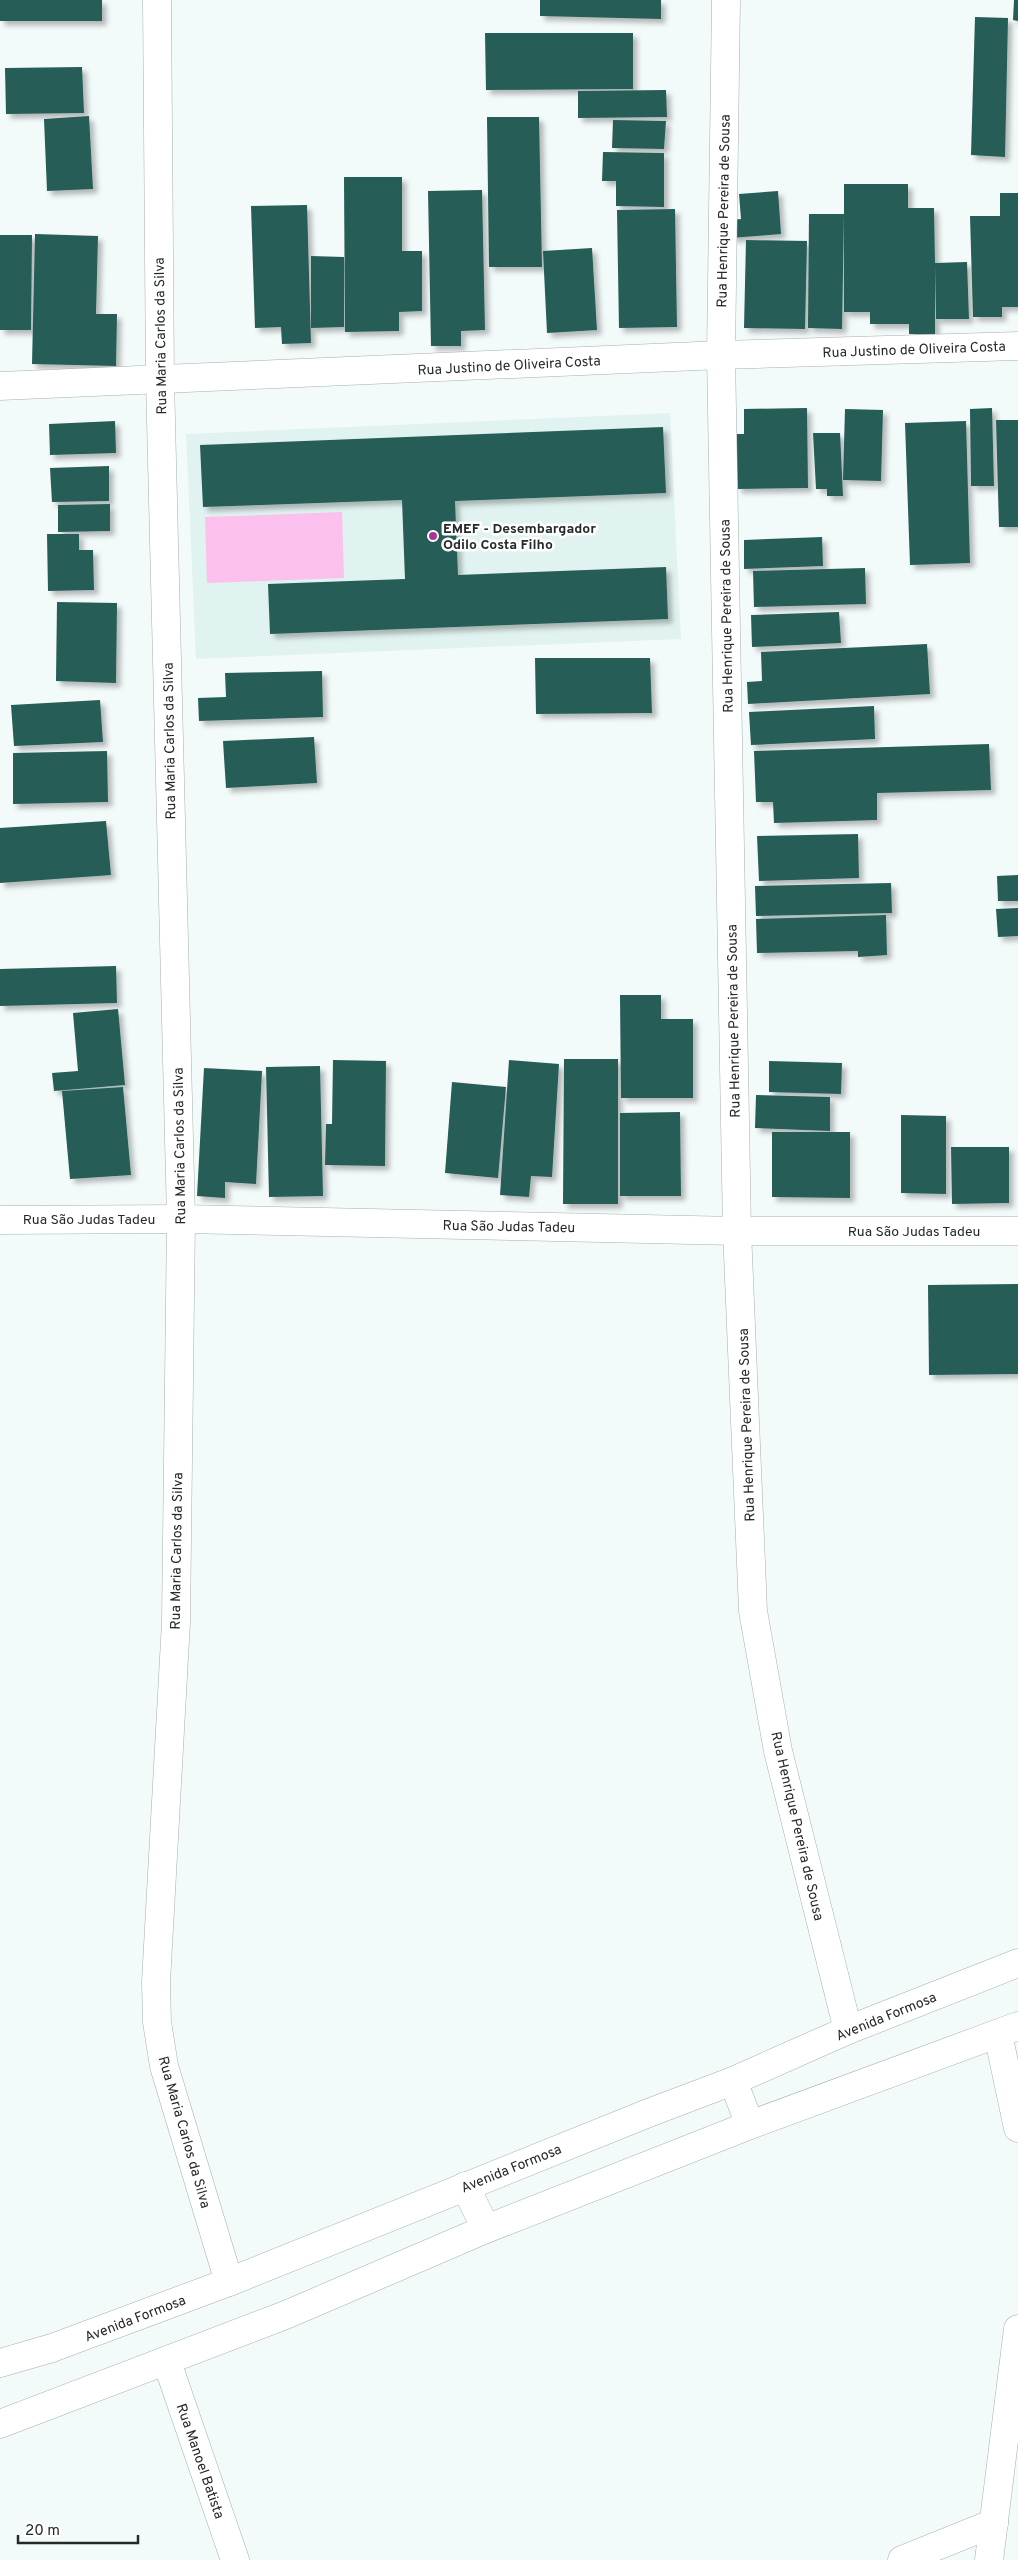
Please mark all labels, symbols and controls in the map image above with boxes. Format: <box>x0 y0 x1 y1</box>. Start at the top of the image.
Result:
street label: Rua Henrique Pereira de Sousa <box>714 114 735 308</box>
street label: Rua Maria Carlos da Silva <box>152 257 171 415</box>
street label: Rua Justino de Oliveira Costa <box>822 339 1006 362</box>
street label: Rua Justino de Oliveira Costa <box>417 353 601 380</box>
street label: Rua Henrique Pereira de Sousa <box>717 519 738 713</box>
place label: EMEF - Desembargador Odilo Costa Filho <box>443 521 596 554</box>
marker: EMEF - Desembargador Odilo Costa Filho <box>427 530 439 542</box>
street label: Rua Maria Carlos da Silva <box>161 662 180 820</box>
street label: Rua Henrique Pereira de Sousa <box>724 924 745 1118</box>
street label: Rua Maria Carlos da Silva <box>171 1067 190 1225</box>
street label: Rua São Judas Tadeu <box>23 1212 155 1229</box>
street label: Rua São Judas Tadeu <box>442 1218 575 1237</box>
street label: Rua São Judas Tadeu <box>848 1224 980 1241</box>
street label: Rua Henrique Pereira de Sousa <box>736 1328 759 1522</box>
street label: Rua Maria Carlos da Silva <box>168 1472 187 1630</box>
street label: Rua Henrique Pereira de Sousa <box>766 1730 827 1923</box>
street label: Avenida Formosa <box>834 1989 939 2045</box>
street label: Rua Maria Carlos da Silva <box>154 2054 213 2210</box>
street label: Avenida Formosa <box>459 2141 564 2197</box>
street label: Avenida Formosa <box>83 2292 189 2346</box>
street label: Rua Manoel Batista <box>172 2402 227 2521</box>
scale bar <box>18 2512 138 2544</box>
text: 20 m <box>25 2522 60 2541</box>

